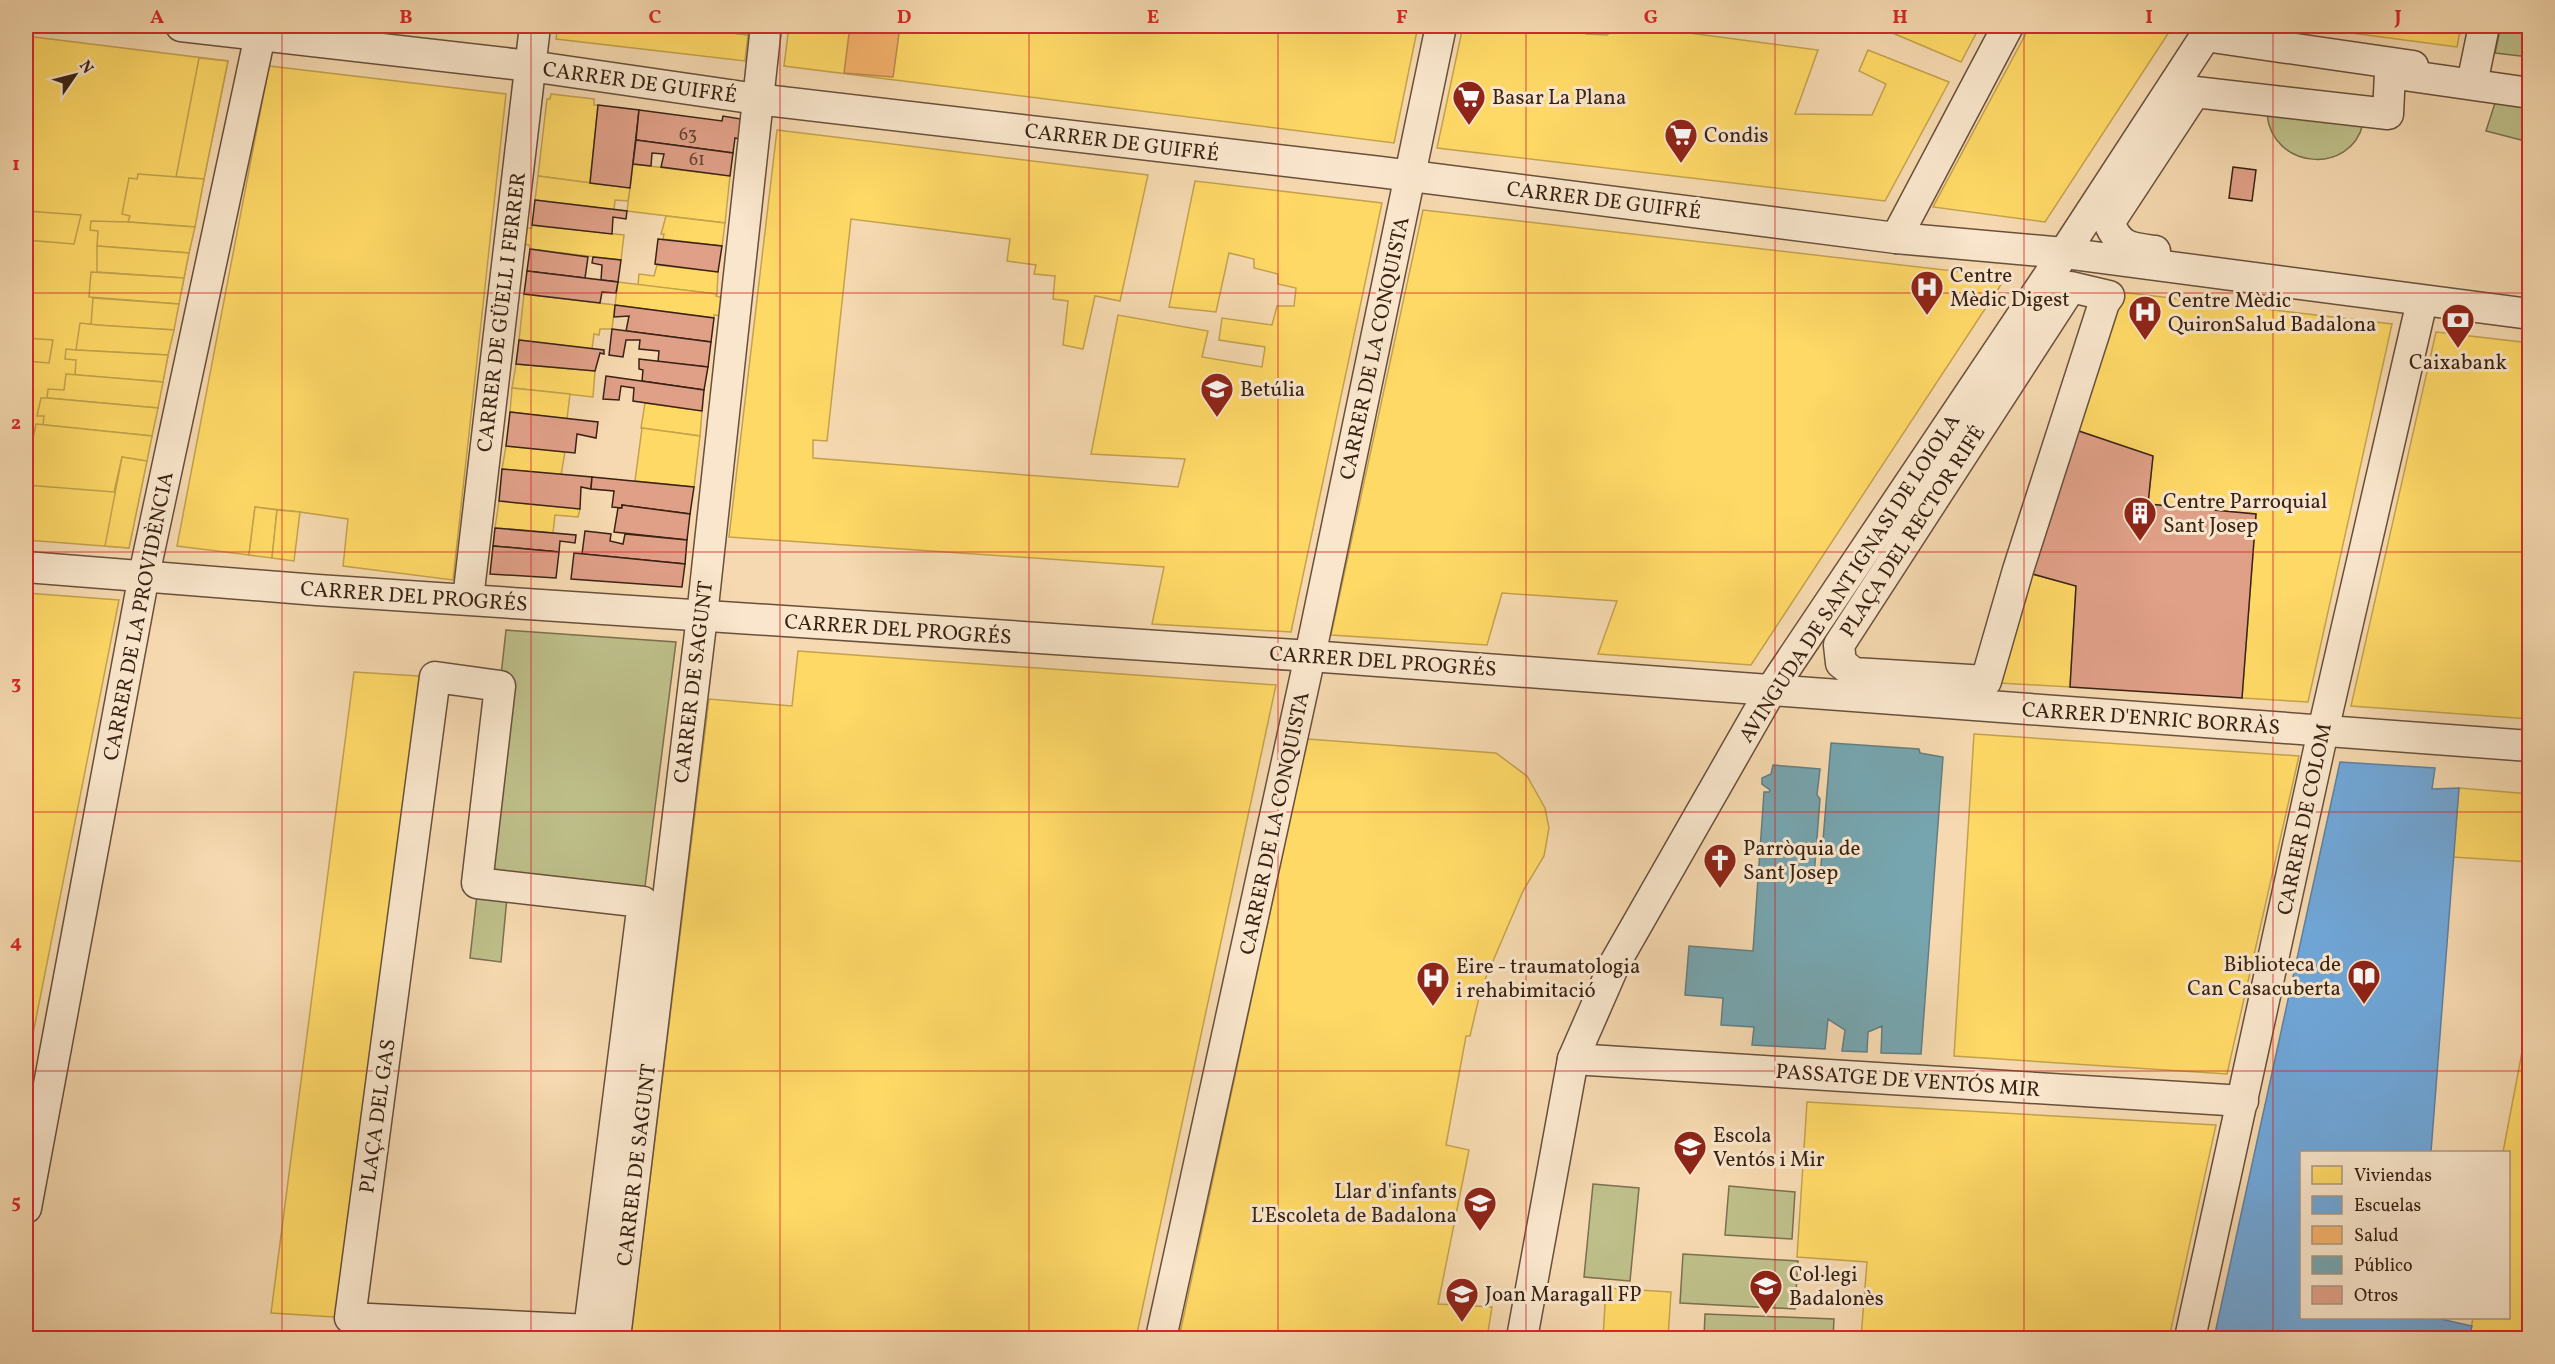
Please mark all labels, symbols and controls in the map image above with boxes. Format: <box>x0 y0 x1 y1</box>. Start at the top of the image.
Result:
text: A <box>150 4 164 32</box>
text: B <box>399 4 413 32</box>
text: C <box>649 4 662 32</box>
text: D <box>897 4 911 32</box>
text: E <box>1147 4 1159 32</box>
text: F <box>1396 4 1408 32</box>
text: G <box>1644 4 1658 32</box>
text: H <box>1892 4 1908 32</box>
text: I <box>2145 4 2153 32</box>
text: J <box>2393 4 2402 32</box>
north arrow <box>45 45 105 105</box>
street label: CARRER DE GUIFRÉ <box>541 55 739 111</box>
text: N <box>73 56 98 79</box>
supermarket icon: Basar La Plana <box>1451 79 1487 126</box>
place label: Basar La Plana <box>1492 84 1626 113</box>
street label: CARRER DE GUIFRÉ <box>1023 117 1221 170</box>
supermarket icon: Condis <box>1663 117 1699 164</box>
place label: Condis <box>1704 122 1769 151</box>
house number: 63 <box>679 123 697 148</box>
house number: 61 <box>689 148 705 173</box>
text: 1 <box>12 151 20 179</box>
street label: CARRER DE GÜELL I FERRER <box>471 171 534 454</box>
street label: CARRER DE GUIFRÉ <box>1505 175 1703 228</box>
street label: CARRER DE LA CONQUISTA <box>1333 214 1418 483</box>
place label: Centre Mèdic Digest <box>1950 262 2070 315</box>
hospital icon: Centre Mèdic Digest <box>1909 269 1945 316</box>
place label: Centre Mèdic QuironSalud Badalona <box>2168 287 2377 340</box>
hospital icon: Centre Mèdic QuironSalud Badalona <box>2127 294 2163 341</box>
bank icon: Caixabank <box>2440 302 2476 349</box>
place label: Caixabank <box>2409 349 2507 378</box>
school or university icon: Betúlia <box>1199 371 1235 418</box>
place label: Betúlia <box>1240 376 1305 405</box>
street label: AVINGUDA DE SANT IGNASI DE LOIOLA <box>1733 408 1968 749</box>
text: 2 <box>11 410 21 438</box>
street label: PLAÇA DEL RECTOR RIFÉ <box>1834 420 1993 643</box>
street label: CARRER DE LA PROVIDÈNCIA <box>97 469 182 763</box>
place label: Centre Parroquial Sant Josep <box>2163 488 2327 541</box>
building icon: Centre Parroquial Sant Josep <box>2122 495 2158 542</box>
street label: CARRER DEL PROGRÉS <box>299 575 529 620</box>
street label: CARRER DE SAGUNT <box>668 579 721 785</box>
street label: CARRER DEL PROGRÉS <box>783 608 1013 653</box>
street label: CARRER DEL PROGRÉS <box>1268 640 1498 685</box>
text: 3 <box>11 670 21 698</box>
street label: CARRER DE LA CONQUISTA <box>1233 689 1318 958</box>
street label: CARRER D'ENRIC BORRÀS <box>2021 696 2281 743</box>
street label: CARRER DE COLOM <box>2271 721 2340 918</box>
place label: Parròquia de Sant Josep <box>1743 835 1861 888</box>
church icon: Parròquia de Sant Josep <box>1702 842 1738 889</box>
text: 4 <box>10 929 22 957</box>
place label: Biblioteca de Can Casacuberta <box>2187 951 2341 1004</box>
place label: Eire - traumatologia i rehabimitació <box>1456 953 1640 1006</box>
library icon: Biblioteca de Can Casacuberta <box>2346 958 2382 1005</box>
hospital icon: Eire - traumatologia i rehabimitació <box>1415 960 1451 1007</box>
street label: PLAÇA DEL GAS <box>353 1037 404 1195</box>
street label: PASSATGE DE VENTÓS MIR <box>1774 1058 2041 1105</box>
street label: CARRER DE SAGUNT <box>611 1062 664 1268</box>
place label: Escola Ventós i Mir <box>1713 1122 1825 1175</box>
school or university icon: Escola Ventós i Mir <box>1672 1129 1708 1176</box>
legend <box>2300 1151 2510 1319</box>
text: Viviendas <box>2354 1164 2432 1189</box>
place label: Llar d'infants L'Escoleta de Badalona <box>1251 1178 1457 1231</box>
school or university icon: Llar d'infants L'Escoleta de Badalona <box>1462 1185 1498 1232</box>
text: 5 <box>11 1189 21 1217</box>
text: Escuelas <box>2354 1194 2421 1219</box>
text: Salud <box>2354 1224 2399 1249</box>
text: Público <box>2354 1254 2413 1279</box>
place label: Col·legi Badalonès <box>1789 1261 1884 1314</box>
school or university icon: Col·legi Badalonès <box>1748 1268 1784 1315</box>
school or university icon: Joan Maragall FP <box>1444 1276 1480 1323</box>
place label: Joan Maragall FP <box>1485 1281 1641 1310</box>
text: Otros <box>2354 1284 2398 1309</box>

